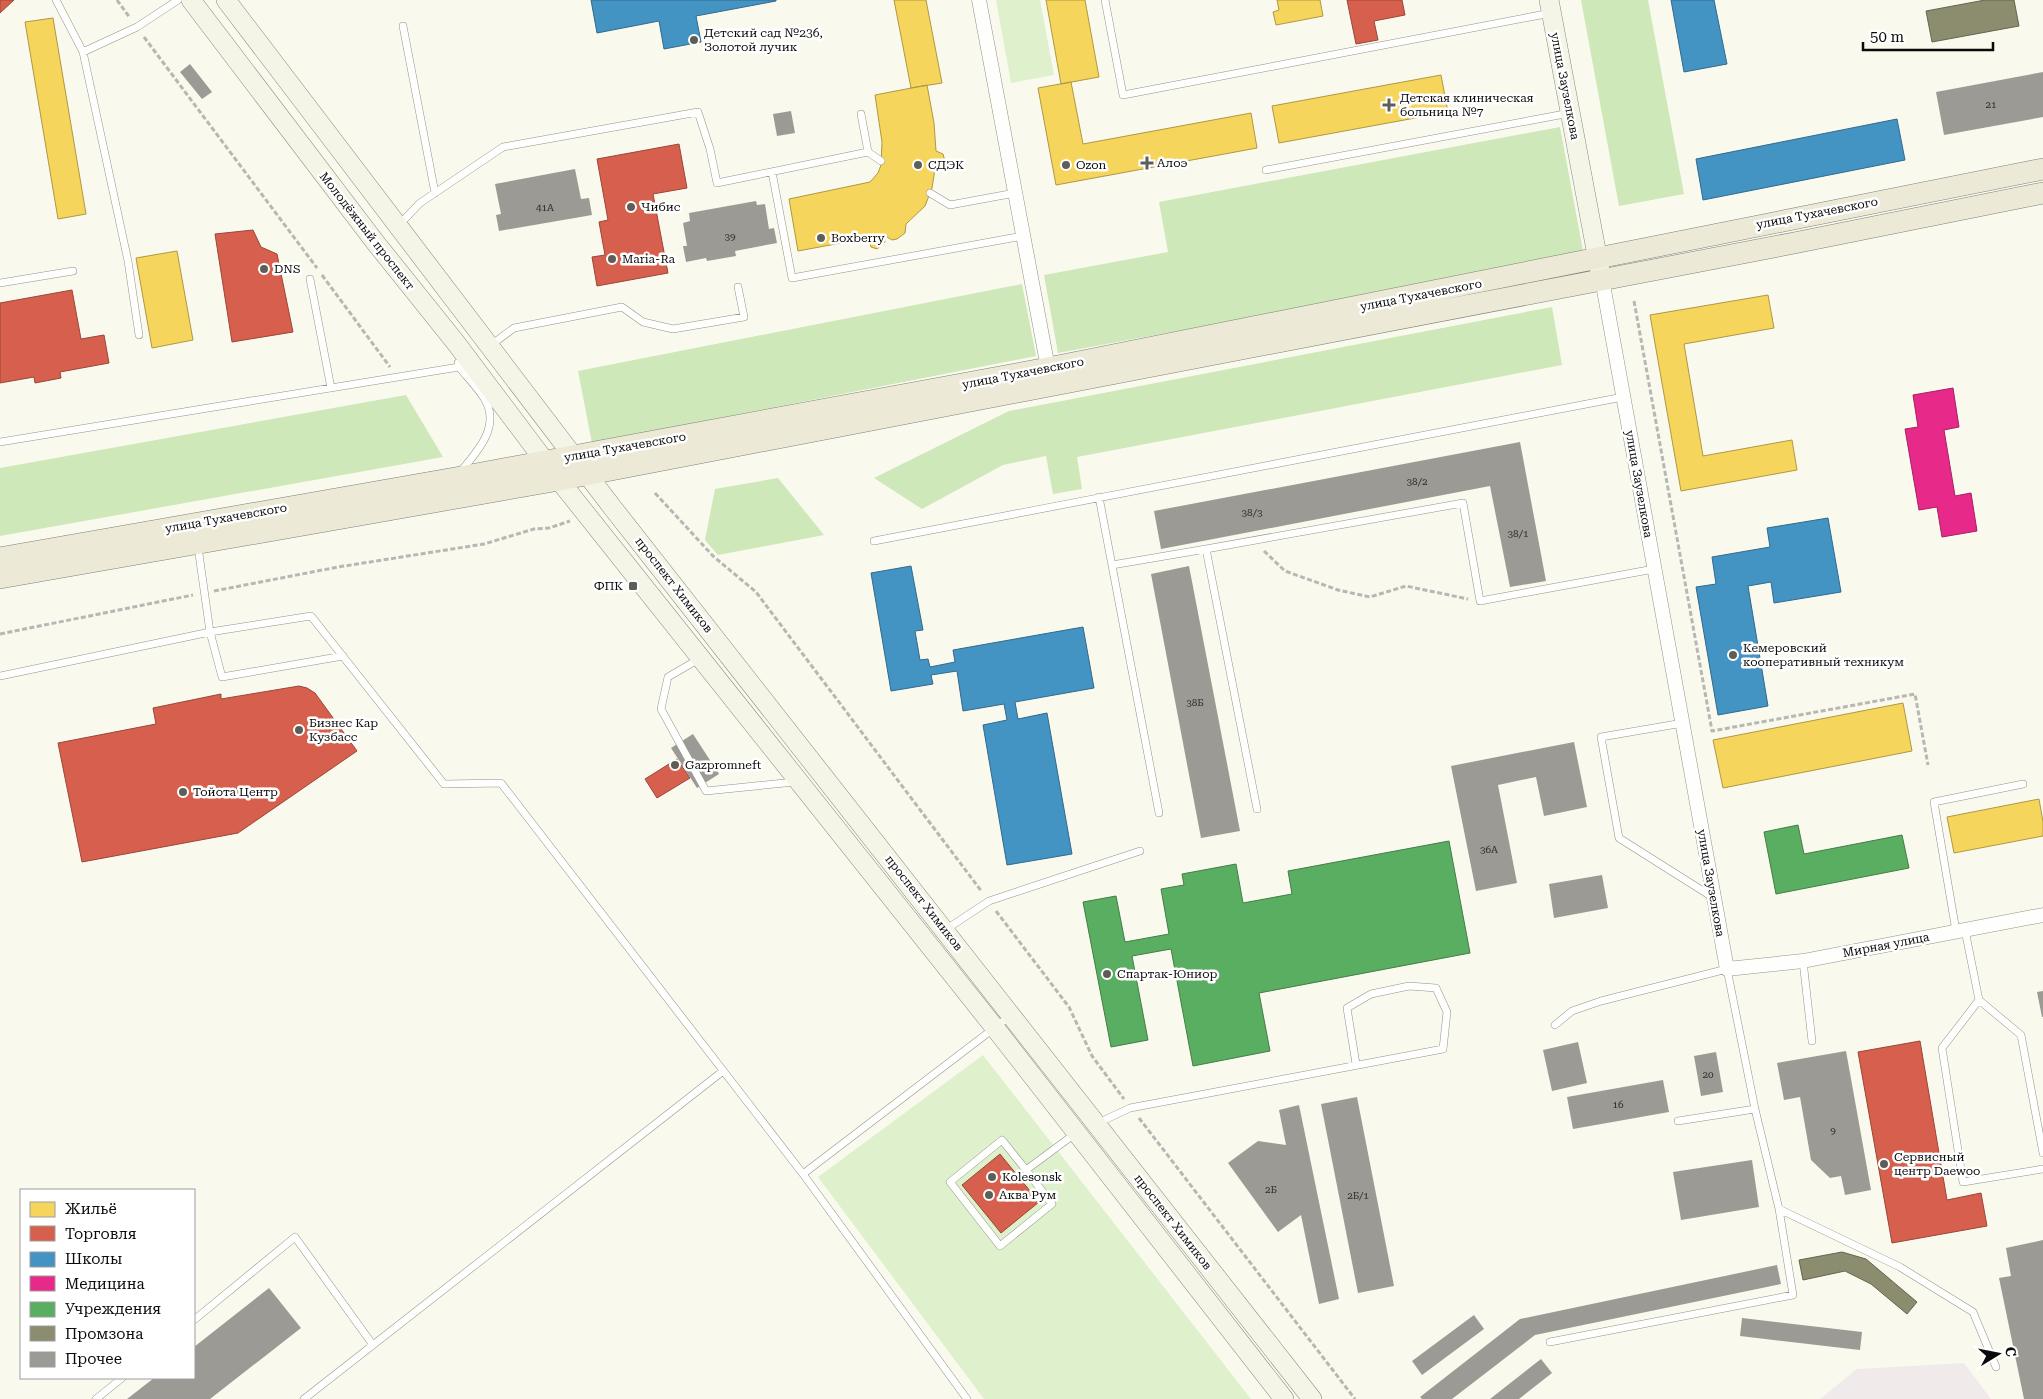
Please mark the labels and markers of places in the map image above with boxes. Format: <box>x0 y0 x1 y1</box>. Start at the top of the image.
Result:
place label: Детский сад №236, Золотой лучик <box>704 26 823 54</box>
marker: Детский сад №236, Золотой лучик <box>688 34 700 46</box>
place label: Детская клиническая больница №7 <box>1400 91 1534 119</box>
marker: Детская клиническая больница №7 <box>1382 98 1396 112</box>
place label: Алоэ <box>1157 156 1188 170</box>
marker: Алоэ <box>1141 157 1153 169</box>
place label: СДЭК <box>928 158 964 172</box>
place label: Ozon <box>1076 158 1107 172</box>
marker: СДЭК <box>912 159 924 171</box>
marker: Ozon <box>1060 159 1072 171</box>
place label: Чибис <box>641 200 681 214</box>
marker: Чибис <box>625 201 637 213</box>
place label: Boxberry <box>831 231 886 245</box>
marker: Boxberry <box>815 232 827 244</box>
place label: Maria-Ra <box>622 252 676 266</box>
marker: Maria-Ra <box>606 253 618 265</box>
place label: DNS <box>274 262 300 276</box>
marker: DNS <box>258 263 270 275</box>
place label: ФПК <box>594 579 623 593</box>
marker: ФПК <box>627 580 639 592</box>
place label: Кемеровский кооперативный техникум <box>1743 641 1904 669</box>
marker: Кемеровский кооперативный техникум <box>1727 649 1739 661</box>
place label: Бизнес Кар Кузбасс <box>309 716 378 744</box>
marker: Бизнес Кар Кузбасс <box>293 724 305 736</box>
place label: Gazpromneft <box>685 758 762 772</box>
marker: Gazpromneft <box>669 759 681 771</box>
place label: Тойота Центр <box>193 785 278 799</box>
marker: Тойота Центр <box>177 786 189 798</box>
place label: Спартак-Юниор <box>1117 967 1218 981</box>
marker: Спартак-Юниор <box>1101 968 1113 980</box>
place label: Сервисный центр Daewoo <box>1894 1150 1980 1178</box>
marker: Сервисный центр Daewoo <box>1878 1158 1890 1170</box>
place label: Kolesonsk <box>1002 1170 1063 1184</box>
marker: Kolesonsk <box>986 1171 998 1183</box>
place label: Аква Рум <box>999 1188 1056 1202</box>
marker: Аква Рум <box>983 1189 995 1201</box>

